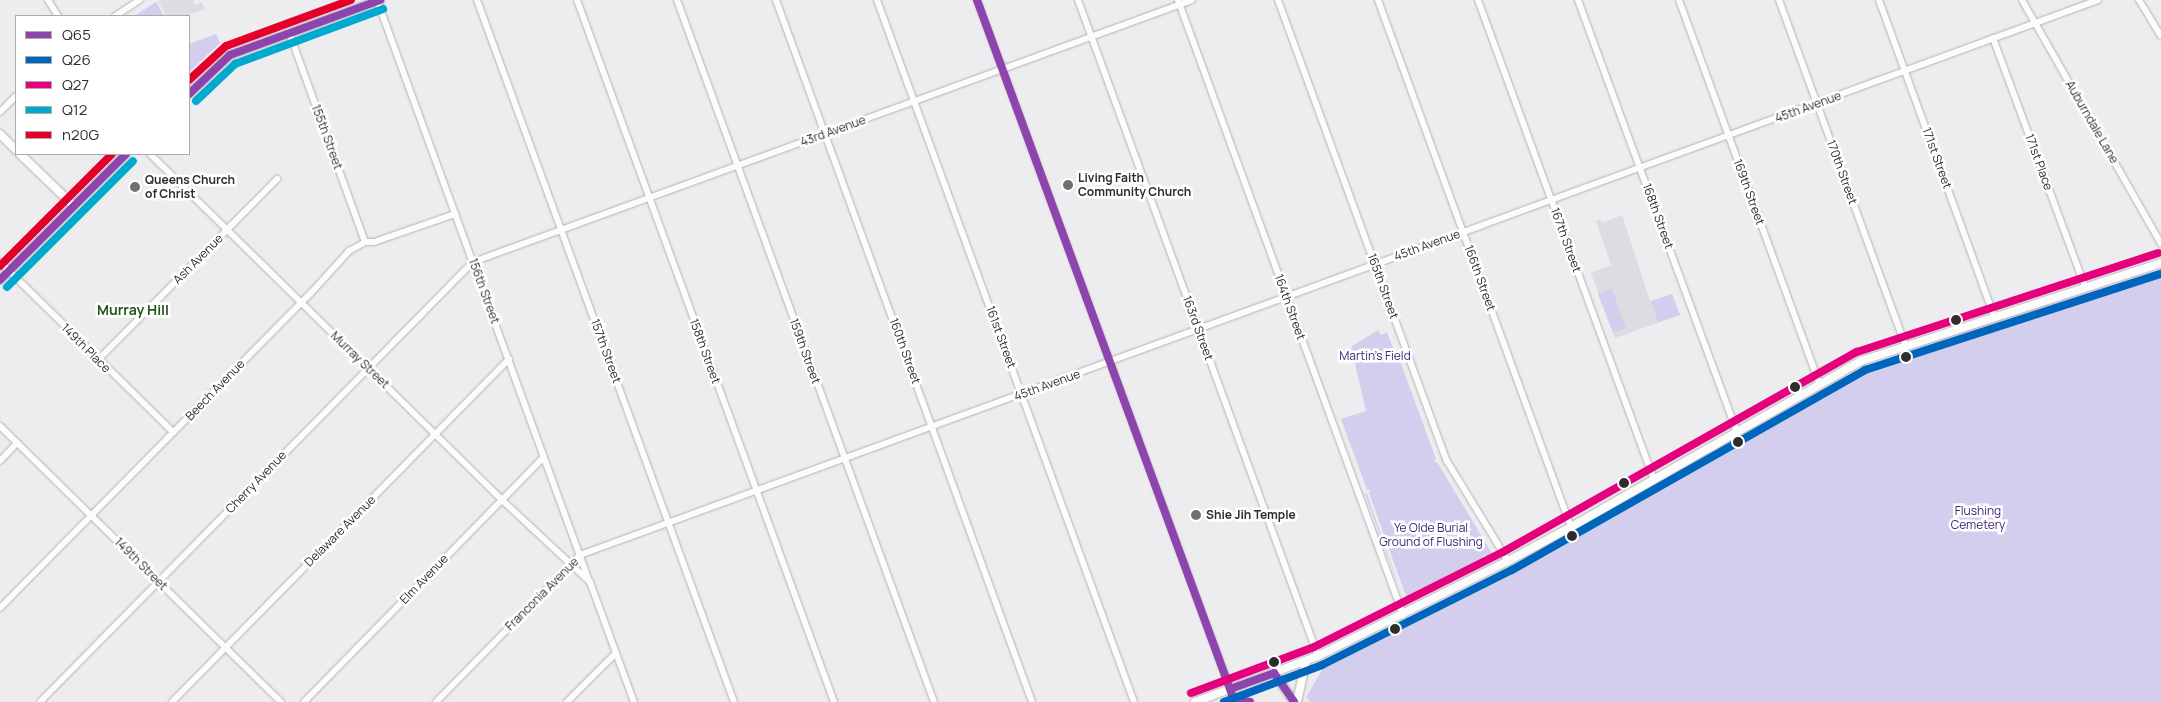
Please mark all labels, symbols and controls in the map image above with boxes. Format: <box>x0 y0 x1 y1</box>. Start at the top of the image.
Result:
legend <box>15 15 190 155</box>
text: Q65 <box>62 24 91 45</box>
text: Q26 <box>62 49 91 70</box>
text: Q27 <box>62 74 89 95</box>
street label: Auburndale Lane <box>2062 78 2122 166</box>
street label: 45th Avenue <box>1773 88 1843 126</box>
text: Q12 <box>62 99 87 120</box>
street label: 155th Street <box>309 103 345 171</box>
street label: 43rd Avenue <box>798 113 868 149</box>
text: n20G <box>62 124 99 145</box>
street label: 171st Street <box>1919 125 1955 191</box>
street label: 171st Place <box>2022 132 2056 192</box>
street label: 170th Street <box>1824 138 1860 206</box>
street label: 169th Street <box>1730 157 1768 227</box>
place label: Living Faith Community Church <box>1078 171 1191 199</box>
place label: Queens Church of Christ <box>145 173 235 201</box>
marker: Living Faith Community Church <box>1062 179 1074 191</box>
marker: Queens Church of Christ <box>129 181 141 193</box>
street label: 168th Street <box>1639 181 1677 251</box>
street label: 167th Street <box>1548 206 1584 274</box>
street label: 45th Avenue <box>1392 226 1462 264</box>
street label: Ash Avenue <box>170 231 226 287</box>
street label: 166th Street <box>1461 243 1499 313</box>
street label: 165th Street <box>1364 251 1402 321</box>
street label: 156th Street <box>465 256 503 326</box>
street label: 164th Street <box>1271 272 1309 342</box>
street label: 163rd Street <box>1180 294 1216 362</box>
district label: Murray Hill <box>97 302 169 318</box>
street label: 161st Street <box>983 304 1019 370</box>
unlabelled marker <box>1951 315 1961 325</box>
street label: 159th Street <box>786 316 824 386</box>
street label: 160th Street <box>886 316 924 386</box>
street label: 157th Street <box>588 317 624 385</box>
street label: 158th Street <box>687 317 723 385</box>
street label: 149th Place <box>58 320 114 376</box>
street label: Murray Street <box>328 328 392 392</box>
park label: Martin's Field <box>1339 349 1411 363</box>
unlabelled marker <box>1901 352 1911 362</box>
street label: Beech Avenue <box>183 357 247 423</box>
street label: 45th Avenue <box>1012 366 1082 404</box>
unlabelled marker <box>1790 382 1800 392</box>
unlabelled marker <box>1733 437 1743 447</box>
street label: Cherry Avenue <box>223 448 289 516</box>
unlabelled marker <box>1619 478 1629 488</box>
street label: Delaware Avenue <box>301 492 379 570</box>
park label: Flushing Cemetery <box>1951 504 2005 532</box>
place label: Shie Jih Temple <box>1206 508 1296 522</box>
marker: Shie Jih Temple <box>1190 509 1202 521</box>
park label: Ye Olde Burial Ground of Flushing <box>1379 521 1483 549</box>
unlabelled marker <box>1567 531 1577 541</box>
street label: 149th Street <box>112 535 170 593</box>
street label: Elm Avenue <box>397 551 451 607</box>
street label: Franconia Avenue <box>502 554 582 634</box>
unlabelled marker <box>1390 624 1400 634</box>
unlabelled marker <box>1269 657 1279 667</box>

